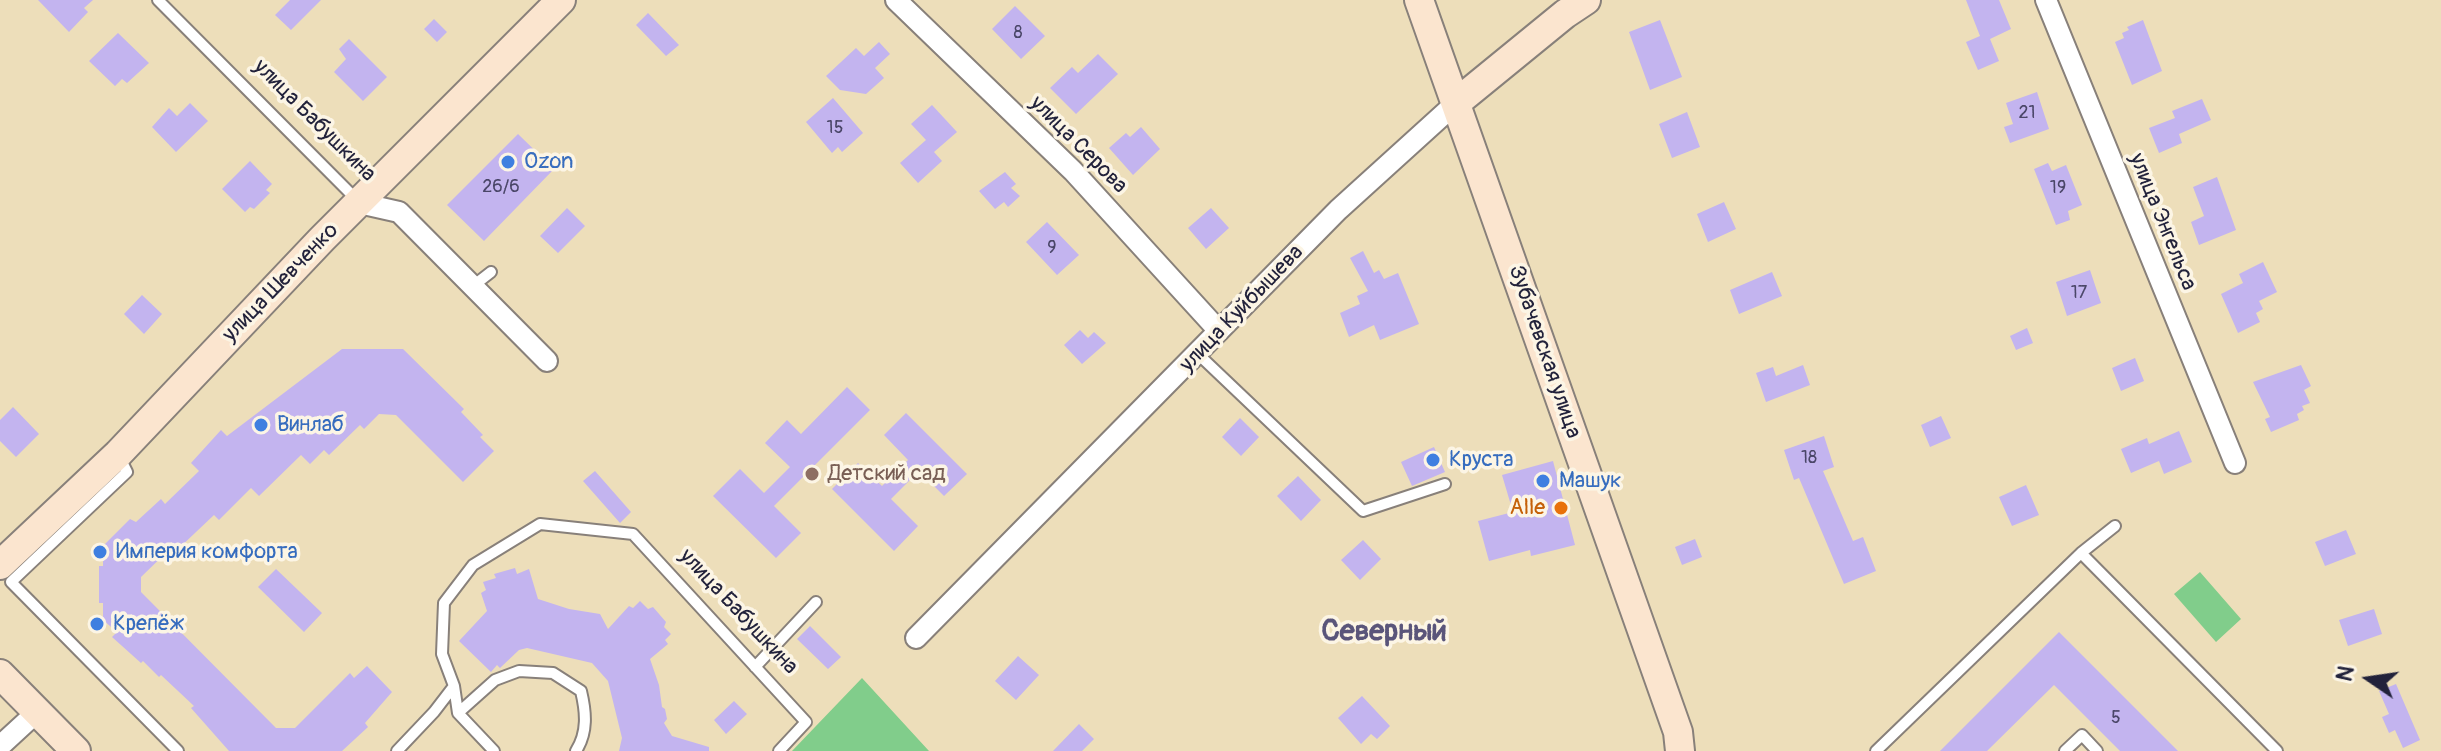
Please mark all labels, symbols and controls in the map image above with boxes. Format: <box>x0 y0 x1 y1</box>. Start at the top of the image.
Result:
house number: 8 <box>1013 22 1023 44</box>
street label: улица Бабушкина <box>247 54 381 188</box>
street label: улица Серова <box>1024 91 1132 199</box>
house number: 21 <box>2018 102 2036 124</box>
house number: 15 <box>827 117 843 139</box>
place label: Ozon <box>524 149 573 175</box>
street label: улица Энгельса <box>2123 150 2201 294</box>
marker: Ozon <box>499 153 517 171</box>
house number: 26/6 <box>482 176 520 198</box>
house number: 19 <box>2050 177 2066 199</box>
street label: улица Шевченко <box>218 218 344 348</box>
house number: 9 <box>1047 237 1057 259</box>
street label: улица Куйбышева <box>1175 240 1309 378</box>
street label: Зубачевская улица <box>1502 262 1586 442</box>
house number: 17 <box>2071 282 2087 304</box>
place label: Винлаб <box>277 412 344 438</box>
marker: Винлаб <box>252 416 270 434</box>
place label: Круста <box>1449 447 1513 473</box>
house number: 18 <box>1801 447 1817 469</box>
marker: Круста <box>1424 451 1442 469</box>
place label: Детский сад <box>828 461 945 487</box>
marker: Детский сад <box>803 465 821 483</box>
place label: Машук <box>1559 468 1621 494</box>
marker: Машук <box>1534 472 1552 490</box>
place label: Alle <box>1509 495 1545 521</box>
marker: Alle <box>1552 499 1570 517</box>
place label: Империя комфорта <box>116 539 298 565</box>
marker: Империя комфорта <box>91 543 109 561</box>
street label: улица Бабушкина <box>673 544 803 680</box>
place label: Крепёж <box>113 611 184 637</box>
district label: Северный <box>1321 614 1447 650</box>
marker: Крепёж <box>88 615 106 633</box>
north arrow <box>2329 639 2409 719</box>
text: N <box>2330 663 2361 684</box>
house number: 5 <box>2111 707 2121 729</box>

